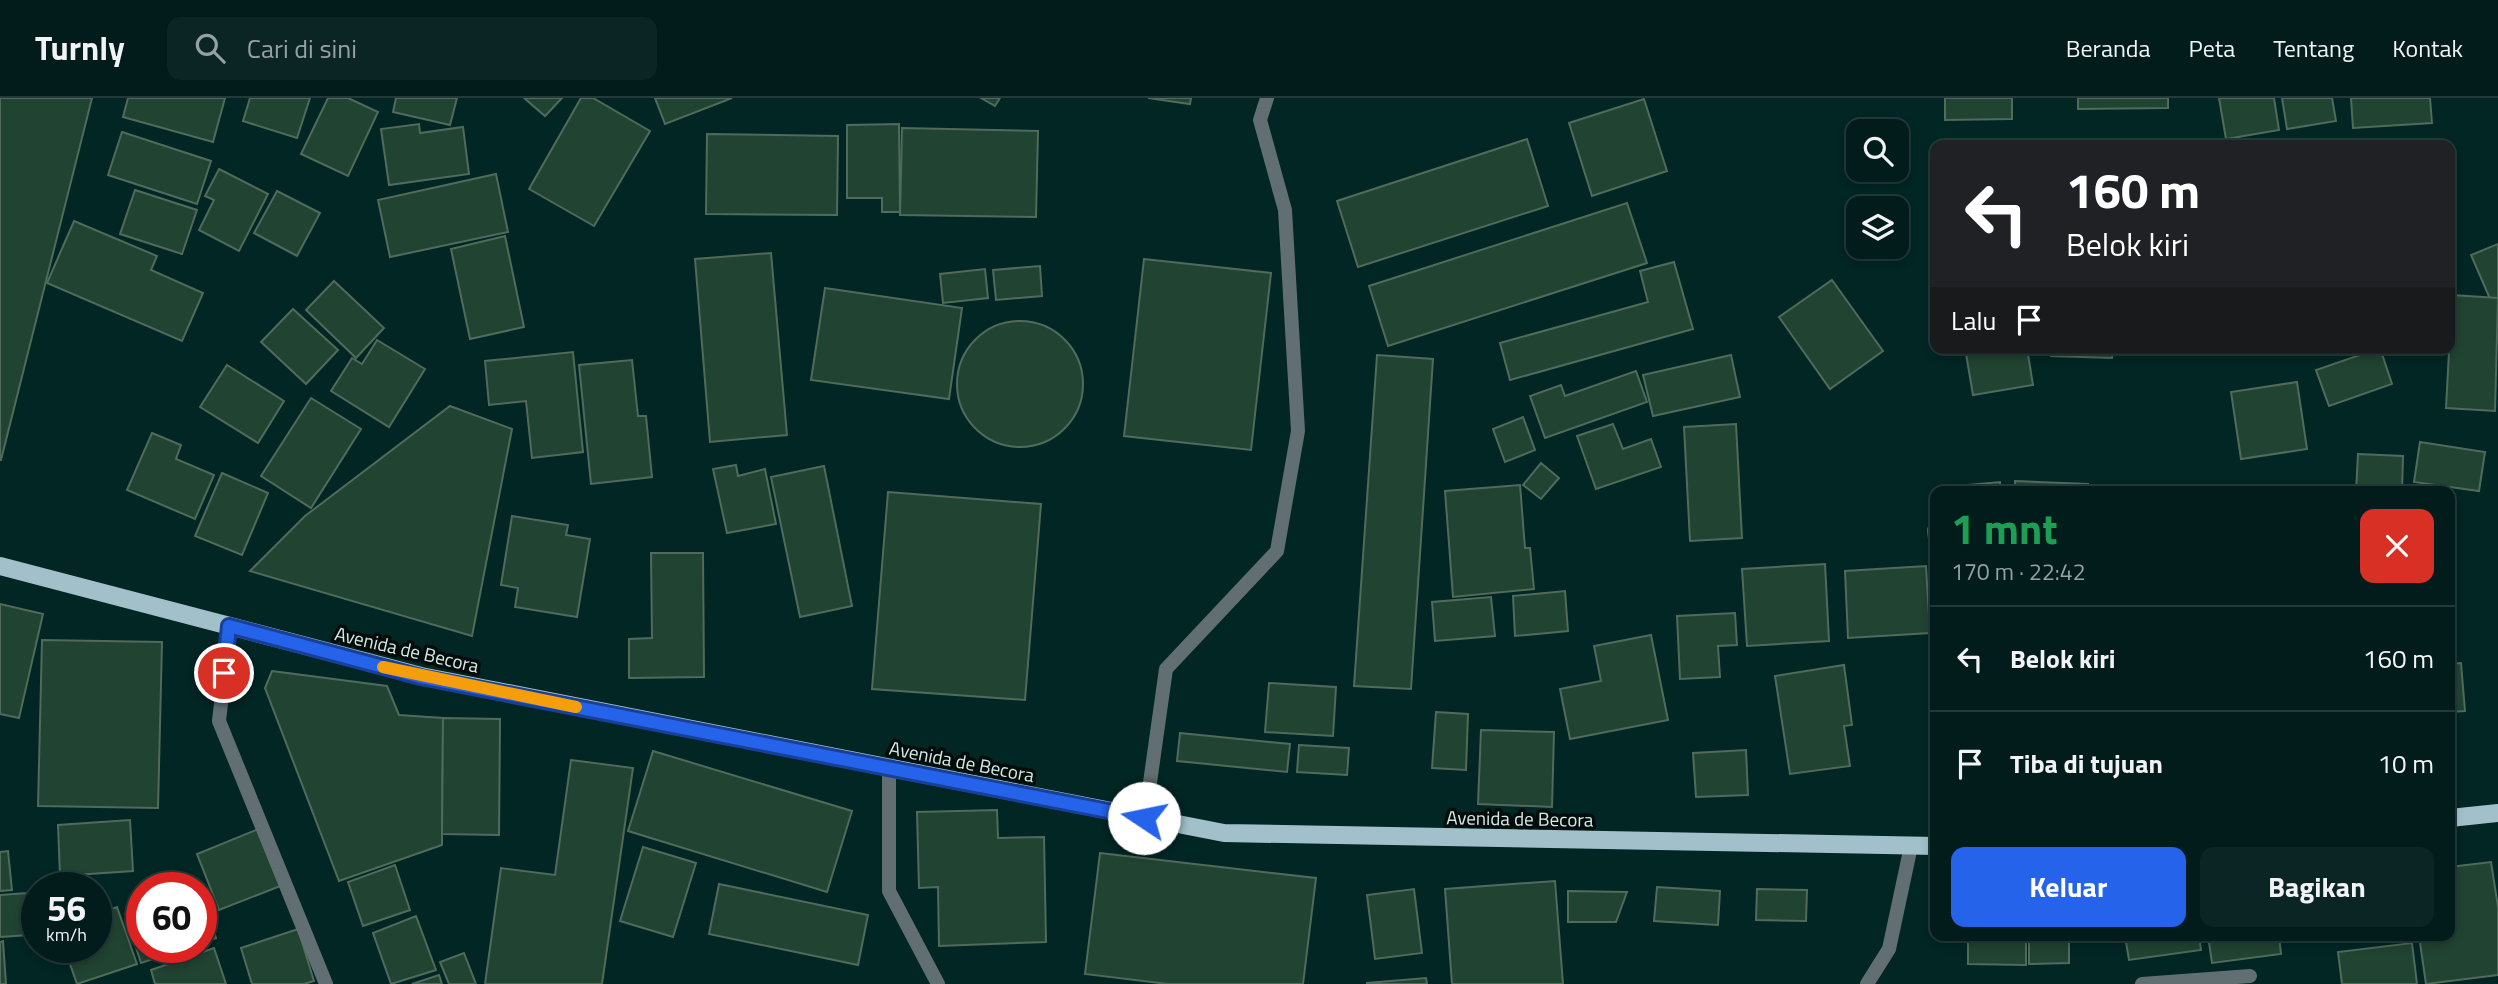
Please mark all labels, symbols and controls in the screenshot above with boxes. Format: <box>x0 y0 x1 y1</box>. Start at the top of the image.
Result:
search box <box>167 17 657 80</box>
text: Turnly <box>35 23 125 73</box>
icon: search <box>191 29 229 67</box>
text: Cari di sini <box>247 29 357 68</box>
text: Beranda <box>2066 30 2151 66</box>
text: Peta <box>2189 30 2235 66</box>
text: Tentang <box>2273 30 2354 66</box>
text: Kontak <box>2392 30 2463 66</box>
map controls <box>1846 119 1909 259</box>
button: search <box>1846 119 1909 182</box>
text: 160 m <box>2066 152 2200 227</box>
icon: left <box>1951 168 2042 259</box>
button: layers <box>1846 196 1909 259</box>
text: Belok kiri <box>2066 220 2189 268</box>
text: Lalu <box>1951 301 1996 340</box>
icon: arrive <box>2010 301 2048 339</box>
text: 1 mnt <box>1951 496 2058 560</box>
button: close <box>2360 509 2434 583</box>
text: 170 m · 22:42 <box>1951 554 2086 589</box>
street label: Avenida de Becora <box>332 618 482 680</box>
text: Belok kiri <box>2010 639 2116 678</box>
text: 160 m <box>2363 639 2434 678</box>
icon: left <box>1951 640 1989 678</box>
pin <box>194 643 254 703</box>
icon: arrive <box>205 654 243 692</box>
street label: Avenida de Becora <box>887 733 1037 789</box>
text: Tiba di tujuan <box>2010 744 2163 783</box>
text: 10 m <box>2377 744 2434 783</box>
icon: arrive <box>1951 745 1989 783</box>
position arrow <box>1107 781 1181 855</box>
street label: Avenida de Becora <box>1446 802 1594 834</box>
button: Keluar <box>1951 847 2186 927</box>
button: Bagikan <box>2200 847 2434 927</box>
speed limit sign: 60 <box>126 872 217 963</box>
text: 56 <box>47 881 86 935</box>
text: km/h <box>46 921 87 948</box>

